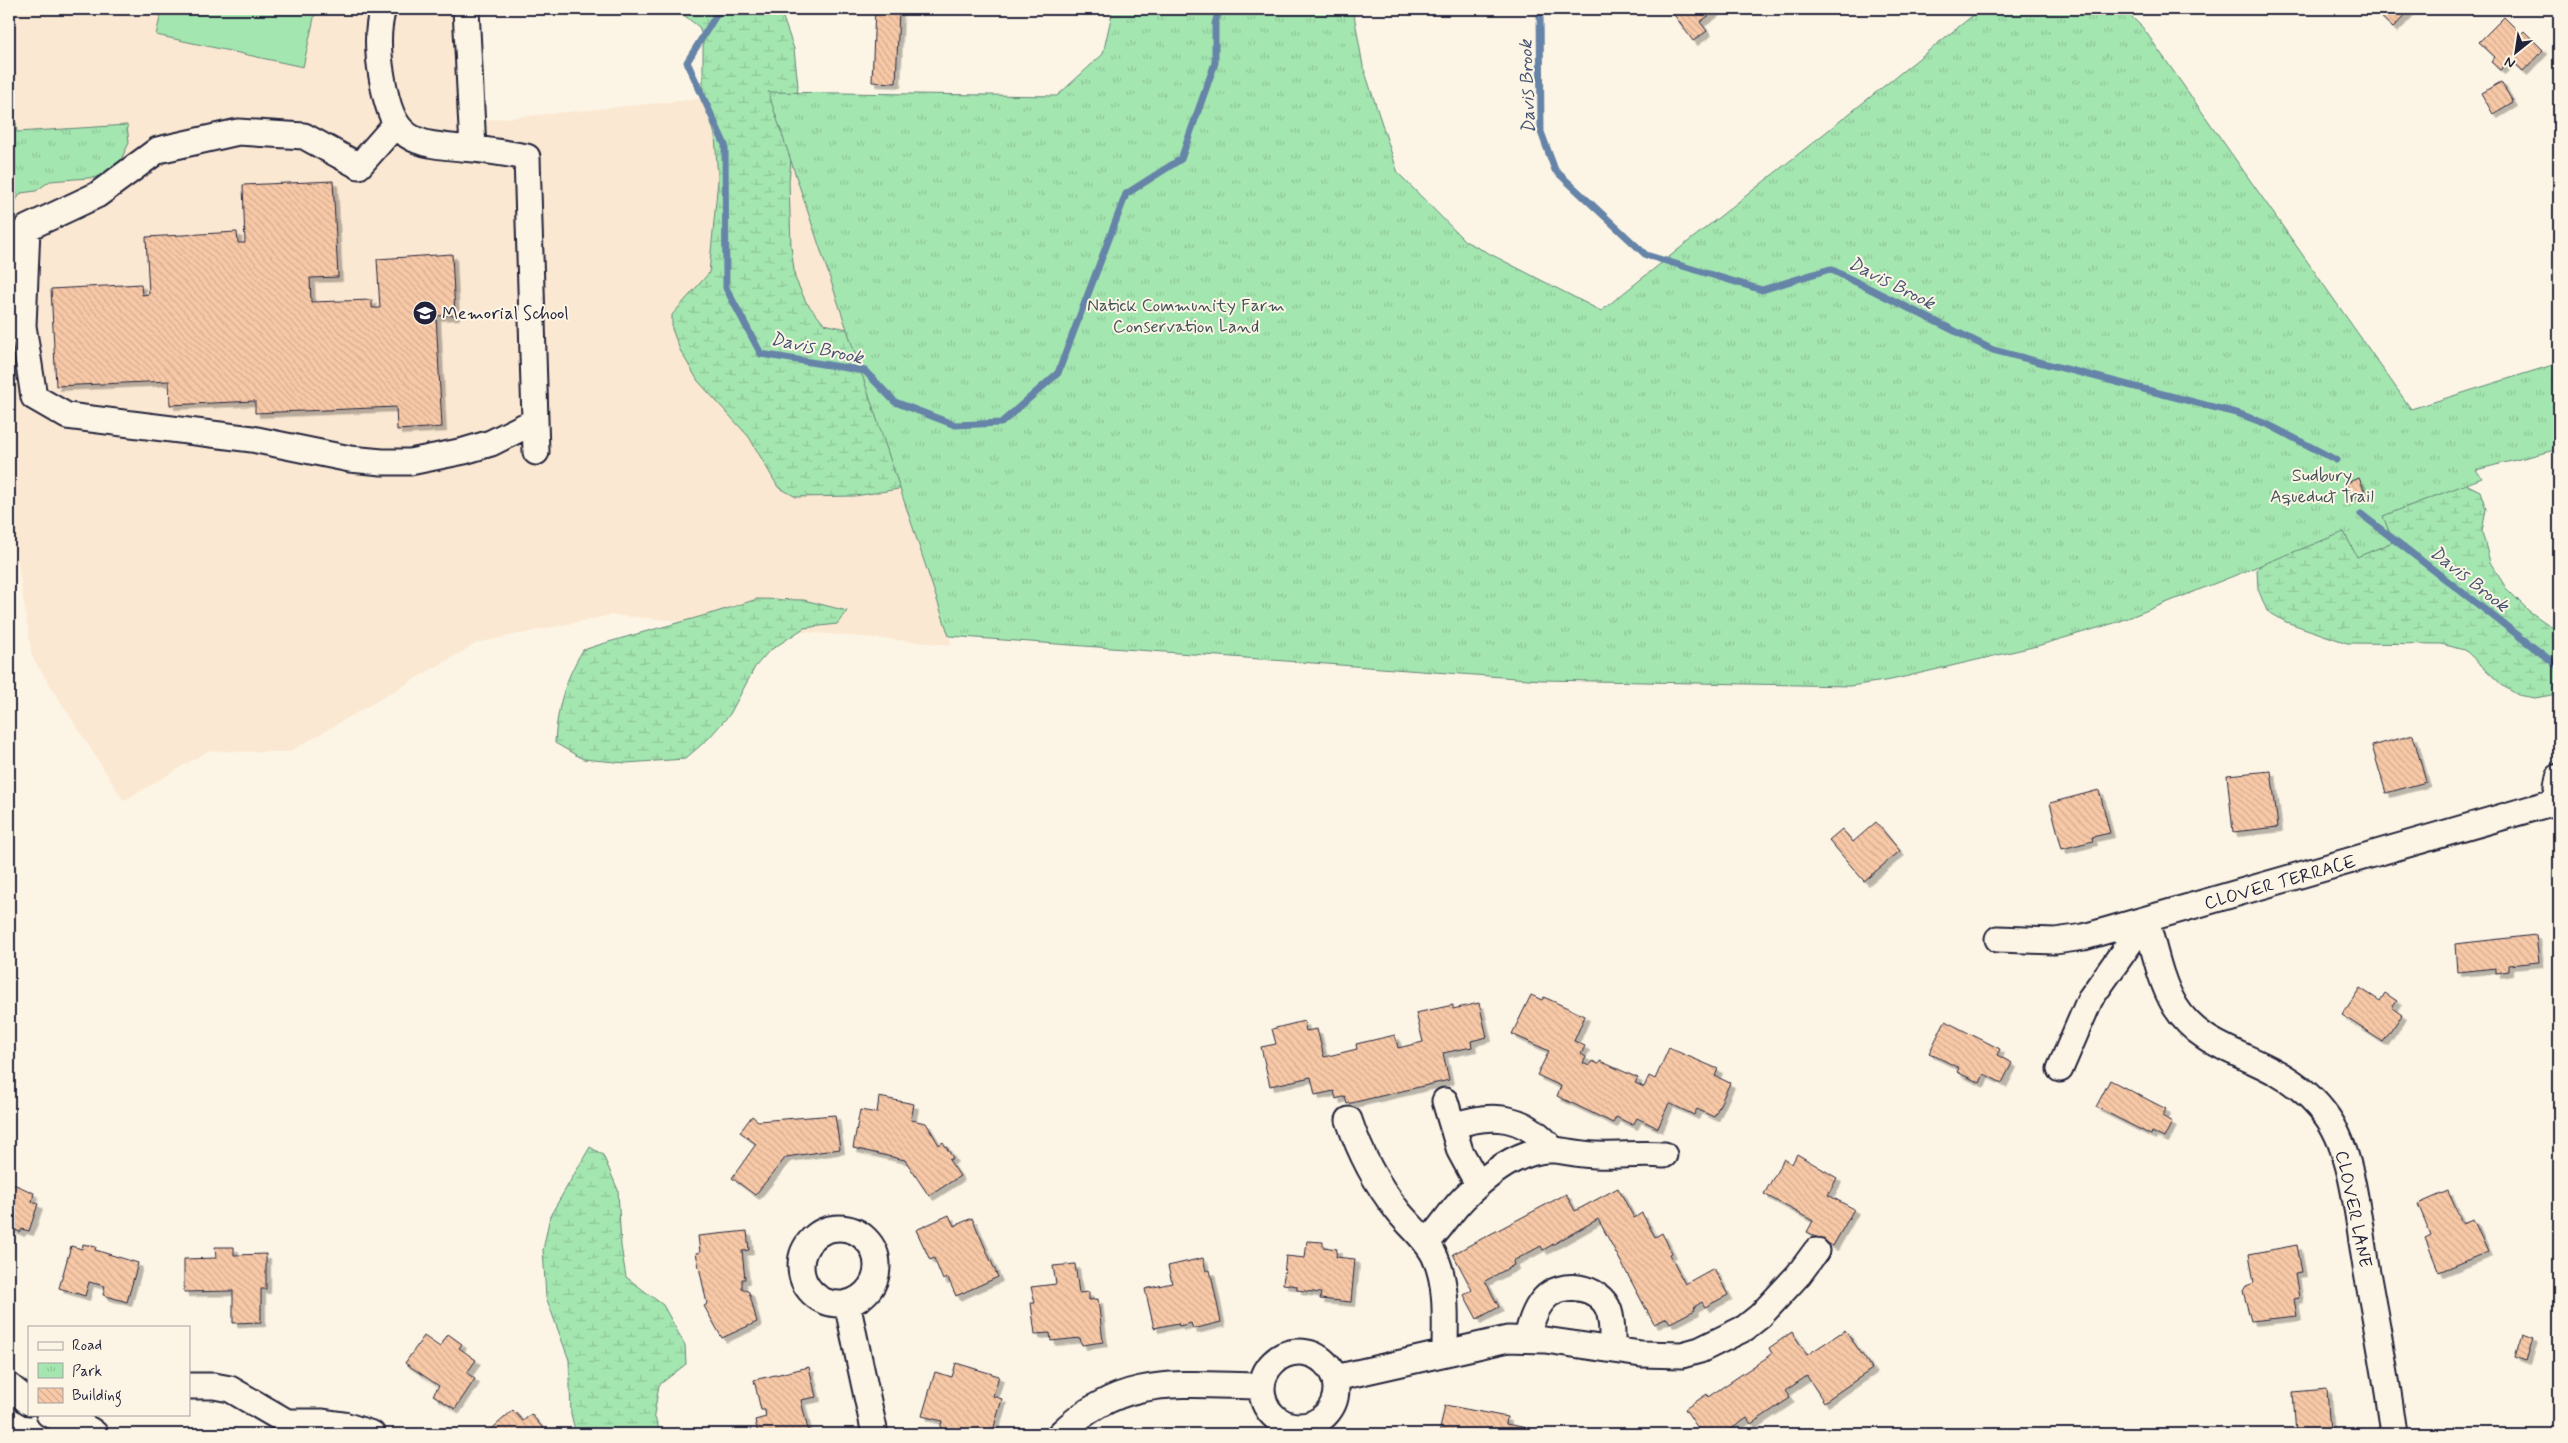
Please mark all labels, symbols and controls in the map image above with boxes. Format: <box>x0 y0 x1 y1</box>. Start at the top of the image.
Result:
north arrow <box>2490 28 2540 78</box>
water label: Davis Brook <box>1513 38 1542 134</box>
text: N <box>2501 52 2519 73</box>
water label: Davis Brook <box>1844 251 1940 316</box>
park label: Natick Community Farm Conservation Land <box>1087 294 1285 339</box>
school or university icon: Memorial School <box>412 300 438 326</box>
place label: Memorial School <box>442 302 569 326</box>
water label: Davis Brook <box>768 326 867 371</box>
park label: Sudbury Aqueduct Trail <box>2270 464 2374 509</box>
water label: Davis Brook <box>2424 540 2515 619</box>
street label: CLOVER TERRACE <box>2202 850 2359 916</box>
street label: CLOVER LANE <box>2329 1148 2377 1270</box>
legend <box>28 1326 190 1416</box>
text: Road <box>72 1336 102 1356</box>
text: Park <box>72 1362 102 1382</box>
text: Building <box>72 1386 122 1407</box>

